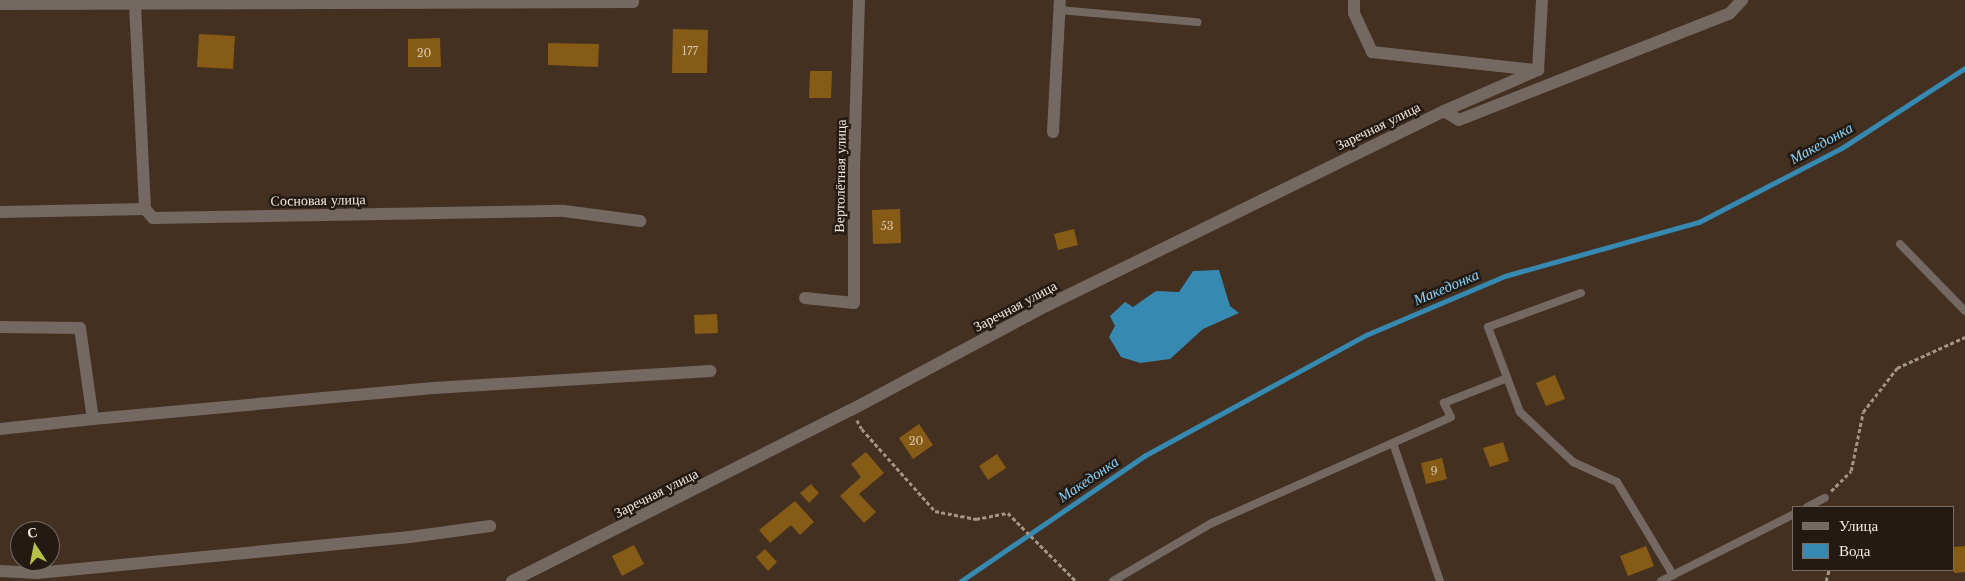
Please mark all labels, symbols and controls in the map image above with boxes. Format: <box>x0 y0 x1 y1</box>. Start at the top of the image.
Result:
house number: 177 <box>682 44 698 58</box>
house number: 20 <box>417 46 431 60</box>
street label: Заречная улица <box>1333 98 1423 154</box>
water label: Македонка <box>1786 118 1856 168</box>
street label: Вертолётная улица <box>831 119 849 233</box>
street label: Сосновая улица <box>270 191 366 209</box>
house number: 53 <box>880 219 894 233</box>
water label: Македонка <box>1411 265 1481 309</box>
street label: Заречная улица <box>970 277 1060 335</box>
house number: 20 <box>909 434 923 448</box>
water label: Македонка <box>1054 452 1122 506</box>
house number: 9 <box>1430 464 1438 478</box>
street label: Заречная улица <box>611 465 701 521</box>
legend <box>1792 506 1955 571</box>
text: Улица <box>1839 516 1878 535</box>
north arrow <box>10 521 60 571</box>
text: С <box>26 522 39 542</box>
text: Вода <box>1839 541 1870 560</box>

